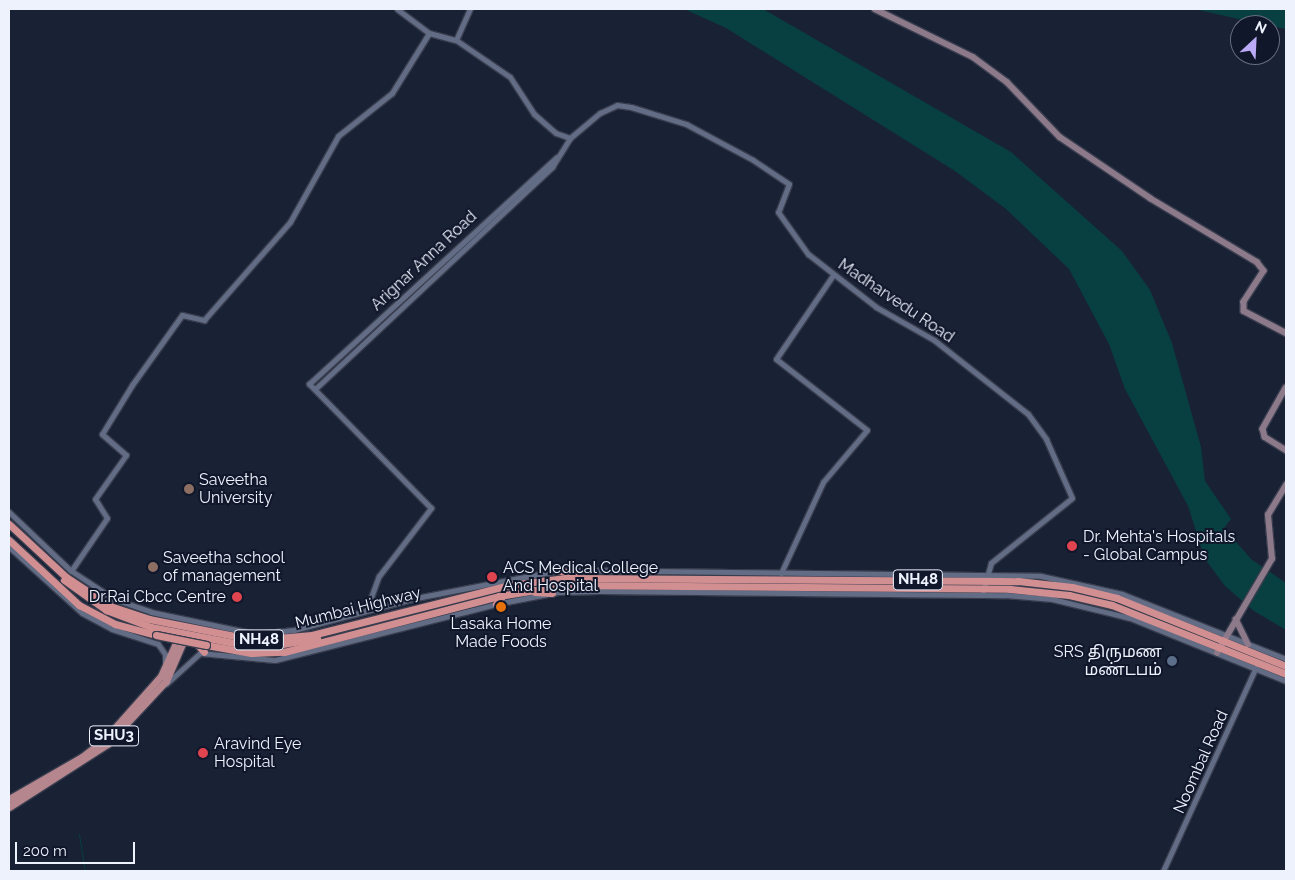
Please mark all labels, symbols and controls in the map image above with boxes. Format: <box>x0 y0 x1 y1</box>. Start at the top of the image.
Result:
north arrow <box>1230 15 1280 65</box>
text: N <box>1253 18 1269 37</box>
street label: Arignar Anna Road <box>367 207 481 315</box>
street label: Madharvedu Road <box>834 255 958 347</box>
place label: Saveetha University <box>199 470 272 508</box>
marker: Saveetha University <box>183 483 195 495</box>
place label: Dr. Mehta's Hospitals - Global Campus <box>1083 527 1235 565</box>
marker: Dr. Mehta's Hospitals - Global Campus <box>1065 539 1079 553</box>
place label: Saveetha school of management <box>163 548 285 586</box>
place label: ACS Medical College And Hospital <box>503 558 659 596</box>
marker: Saveetha school of management <box>147 561 159 573</box>
road number: NH48 <box>892 568 944 592</box>
marker: ACS Medical College And Hospital <box>485 570 499 584</box>
street label: Mumbai Highway <box>293 583 423 633</box>
place label: Dr.Rai Cbcc Centre <box>89 587 226 607</box>
marker: Dr.Rai Cbcc Centre <box>230 590 244 604</box>
marker: Lasaka Home Made Foods <box>495 601 507 613</box>
place label: Lasaka Home Made Foods <box>450 614 552 652</box>
road number: NH48 <box>233 628 285 652</box>
place label: SRS திருமண மண்டபம் <box>1054 642 1162 680</box>
marker: SRS திருமண மண்டபம் <box>1166 655 1178 667</box>
street label: Noombal Road <box>1170 707 1232 817</box>
road number: SHU3 <box>89 724 139 748</box>
place label: Aravind Eye Hospital <box>214 734 301 772</box>
marker: Aravind Eye Hospital <box>196 746 210 760</box>
scale bar <box>18 832 138 864</box>
text: 200 m <box>23 842 67 860</box>

